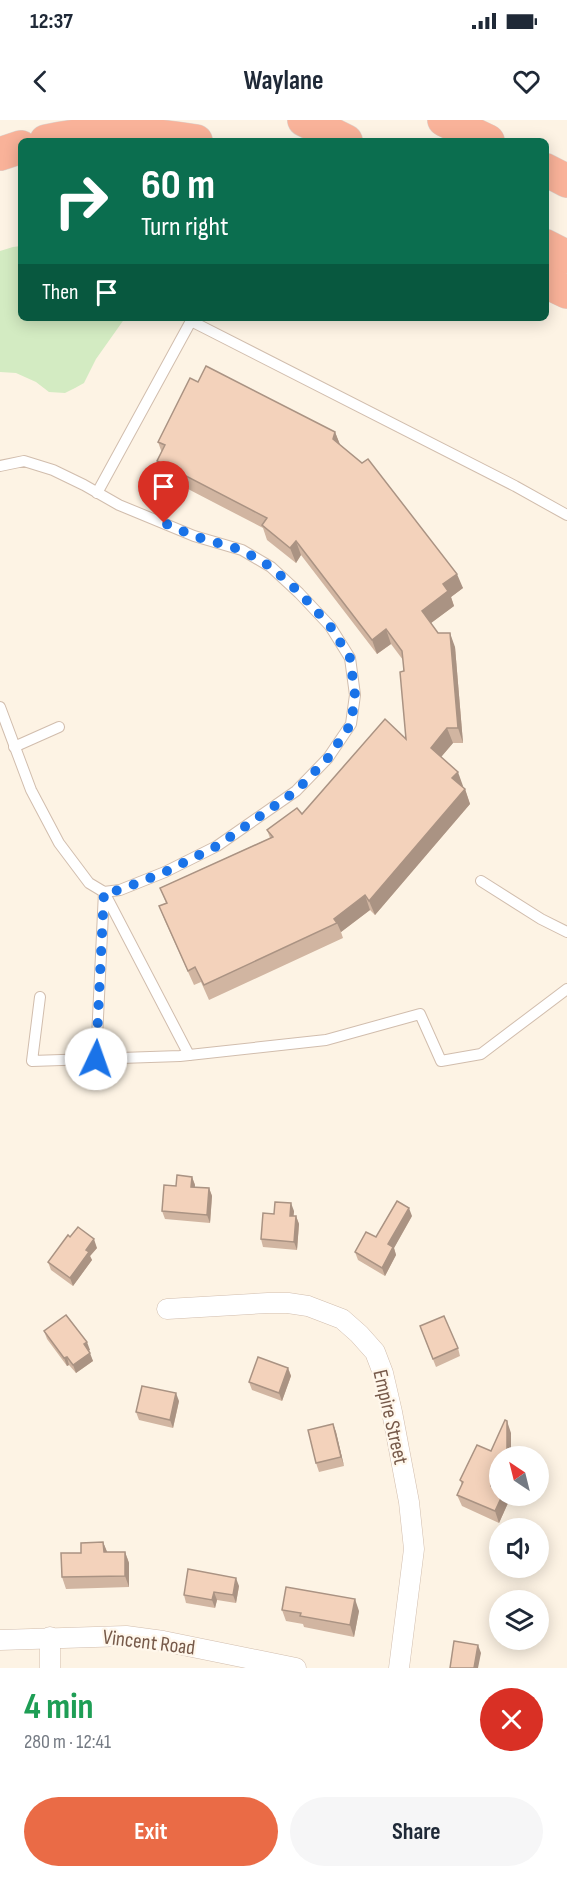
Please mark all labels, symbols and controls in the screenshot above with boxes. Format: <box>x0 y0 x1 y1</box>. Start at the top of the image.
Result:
text: 12:37 <box>30 8 73 35</box>
icon: back <box>24 65 57 98</box>
text: Waylane <box>243 65 324 97</box>
icon: heart <box>510 65 543 98</box>
text: 60 m <box>141 160 215 211</box>
icon: right <box>42 162 120 240</box>
text: Turn right <box>141 211 228 243</box>
icon: arrive <box>90 276 123 309</box>
text: Then <box>42 279 78 306</box>
pin <box>138 461 189 523</box>
icon: arrive <box>147 470 180 503</box>
position arrow <box>64 1027 128 1091</box>
street label: Empire Street <box>367 1367 414 1467</box>
north arrow <box>489 1446 549 1506</box>
map controls <box>489 1446 549 1650</box>
button: sound <box>489 1518 549 1578</box>
button: layers <box>489 1590 549 1650</box>
street label: Vincent Road <box>101 1624 197 1661</box>
text: 4 min <box>24 1686 94 1729</box>
button: close <box>480 1688 543 1751</box>
text: 280 m · 12:41 <box>24 1730 111 1754</box>
button: Exit <box>24 1797 278 1866</box>
button: Share <box>290 1797 543 1866</box>

